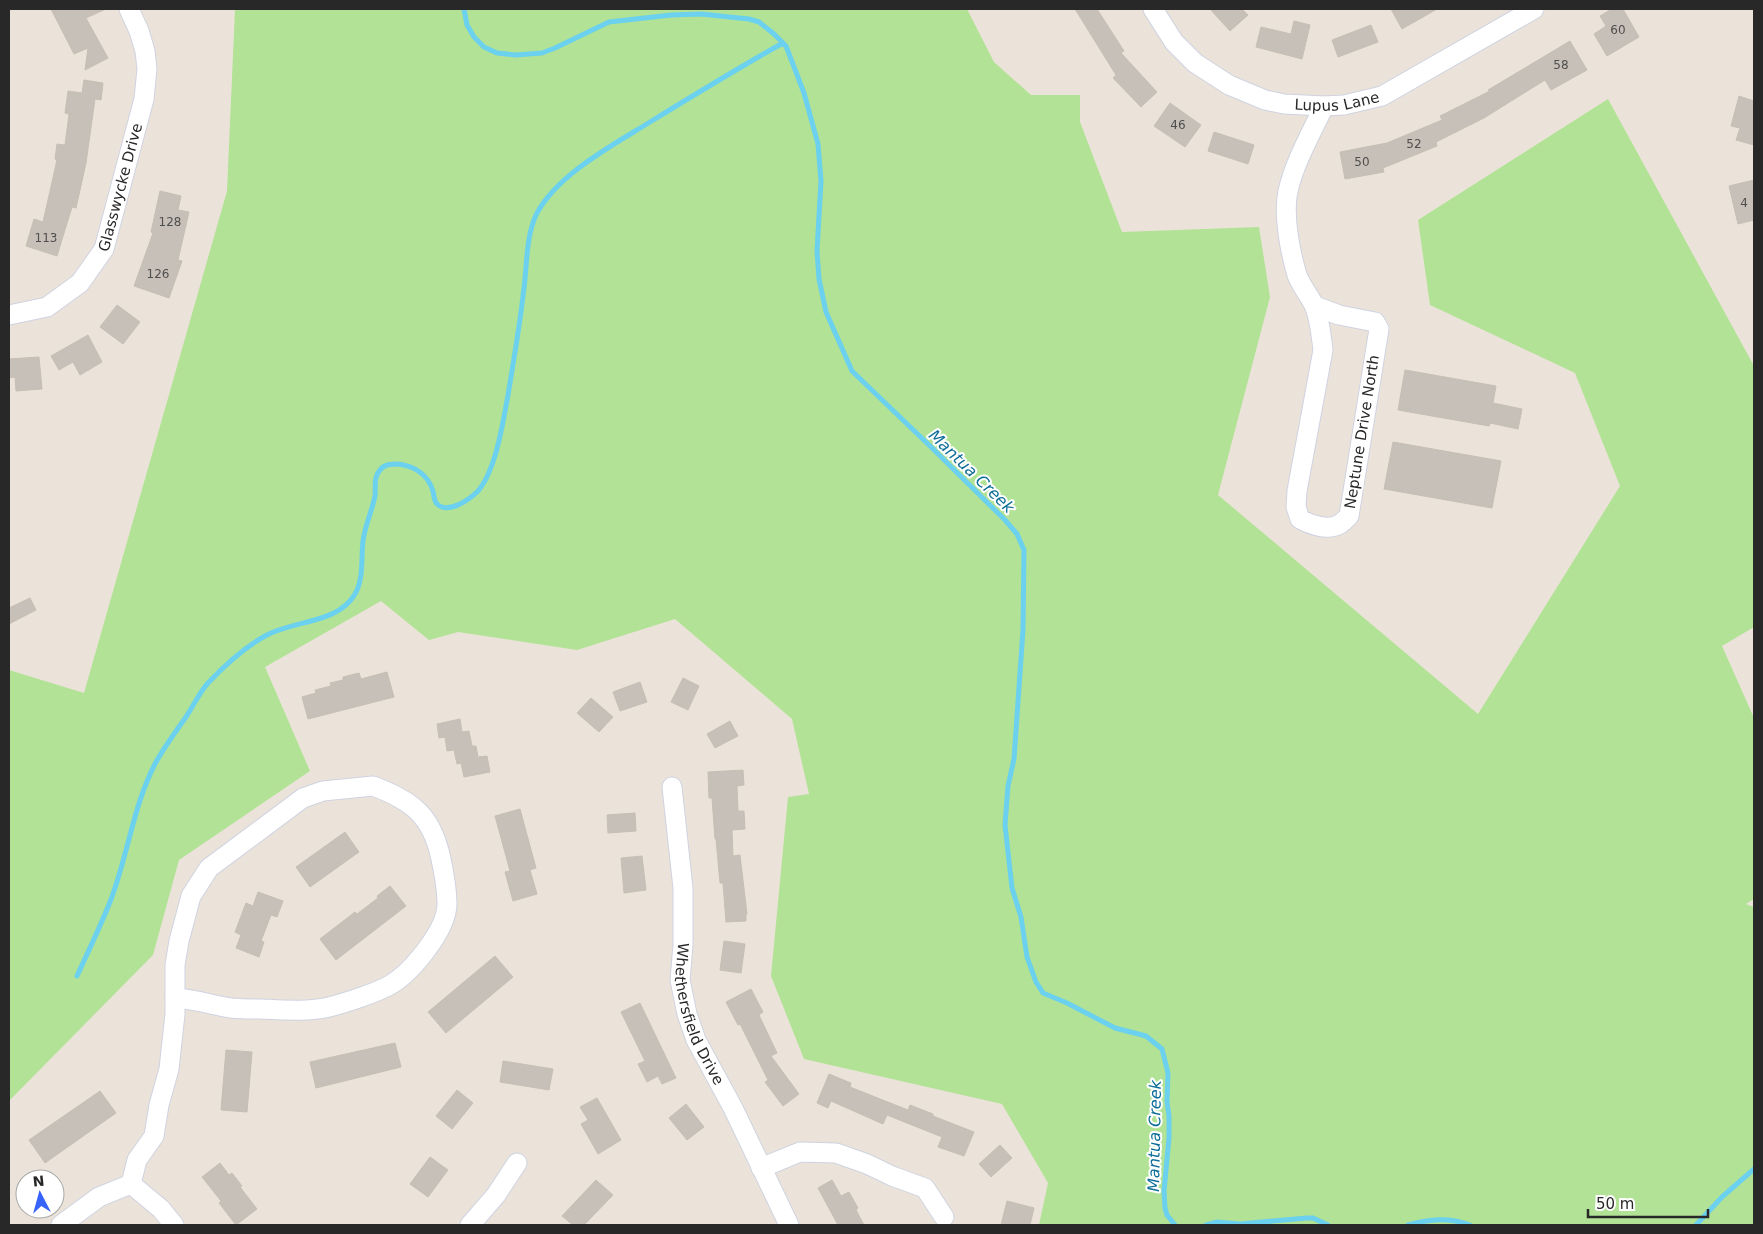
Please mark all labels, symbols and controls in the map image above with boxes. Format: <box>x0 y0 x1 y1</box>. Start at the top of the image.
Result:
house number: 60 <box>1610 23 1626 37</box>
house number: 58 <box>1553 58 1569 72</box>
street label: Lupus Lane <box>1294 88 1381 115</box>
house number: 46 <box>1170 118 1186 132</box>
street label: Glasswycke Drive <box>95 121 146 254</box>
house number: 52 <box>1406 137 1422 151</box>
house number: 50 <box>1354 155 1370 169</box>
house number: 4 <box>1740 196 1748 210</box>
house number: 128 <box>159 215 181 229</box>
house number: 113 <box>35 231 57 245</box>
house number: 126 <box>147 267 169 281</box>
street label: Neptune Drive North <box>1341 354 1383 510</box>
water label: Mantua Creek <box>925 426 1019 518</box>
street label: Whethersfield Drive <box>671 942 728 1088</box>
water label: Mantua Creek <box>1144 1079 1165 1192</box>
north arrow <box>15 1169 65 1219</box>
text: N <box>32 1173 45 1190</box>
scale bar <box>1588 1186 1708 1218</box>
text: 50 m <box>1596 1195 1634 1213</box>

